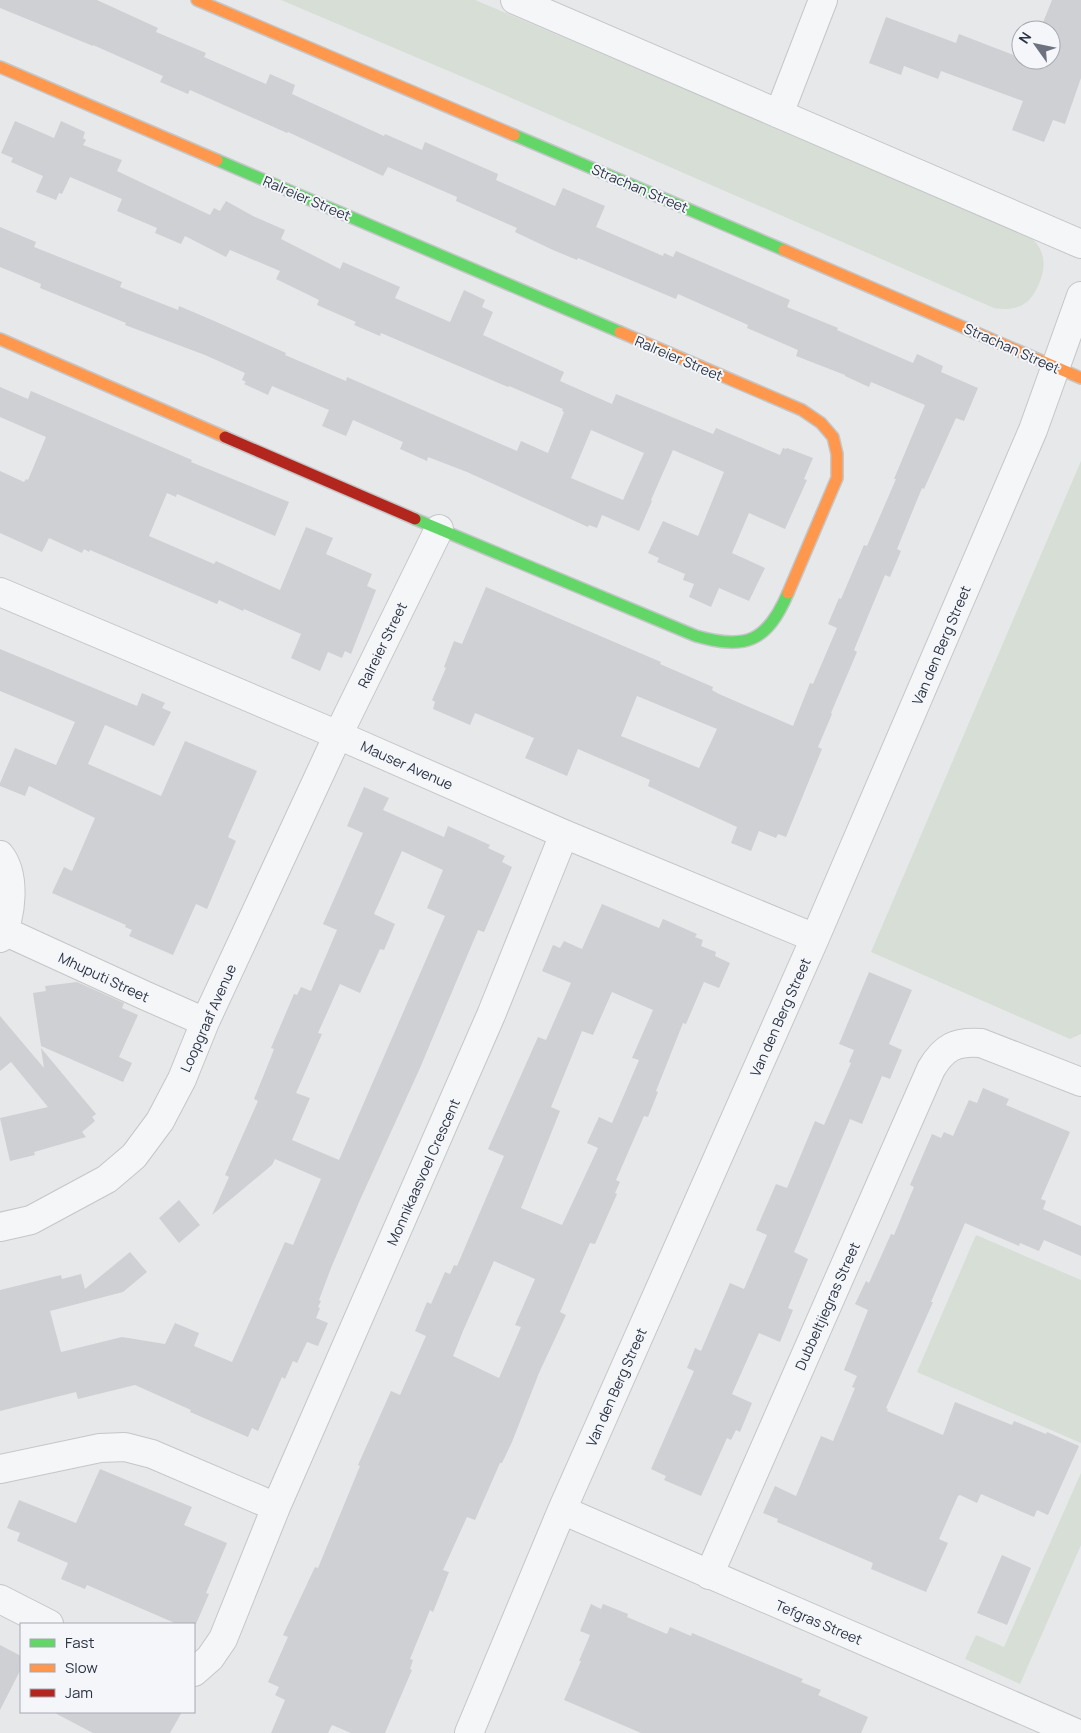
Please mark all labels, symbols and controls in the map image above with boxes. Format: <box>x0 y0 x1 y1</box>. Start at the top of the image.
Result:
north arrow <box>1011 20 1061 70</box>
text: N <box>1014 28 1035 47</box>
street label: Strachan Street <box>589 159 691 217</box>
street label: Ralreier Street <box>260 171 354 225</box>
street label: Strachan Street <box>961 318 1063 378</box>
street label: Ralreier Street <box>632 331 726 385</box>
street label: Van den Berg Street <box>907 582 975 708</box>
street label: Ralreier Street <box>353 599 411 691</box>
street label: Mauser Avenue <box>358 736 456 794</box>
street label: Mhuputi Street <box>56 948 153 1006</box>
street label: Van den Berg Street <box>745 954 815 1079</box>
street label: Loopgraaf Avenue <box>176 961 240 1075</box>
street label: Monnikaasvoel Crescent <box>382 1095 464 1248</box>
street label: Dubbeltjiegras Street <box>790 1239 864 1373</box>
street label: Van den Berg Street <box>581 1324 651 1449</box>
street label: Tefgras Street <box>773 1595 866 1649</box>
legend <box>20 1623 195 1713</box>
text: Fast <box>65 1632 94 1653</box>
text: Slow <box>65 1657 98 1678</box>
text: Jam <box>65 1682 93 1703</box>

